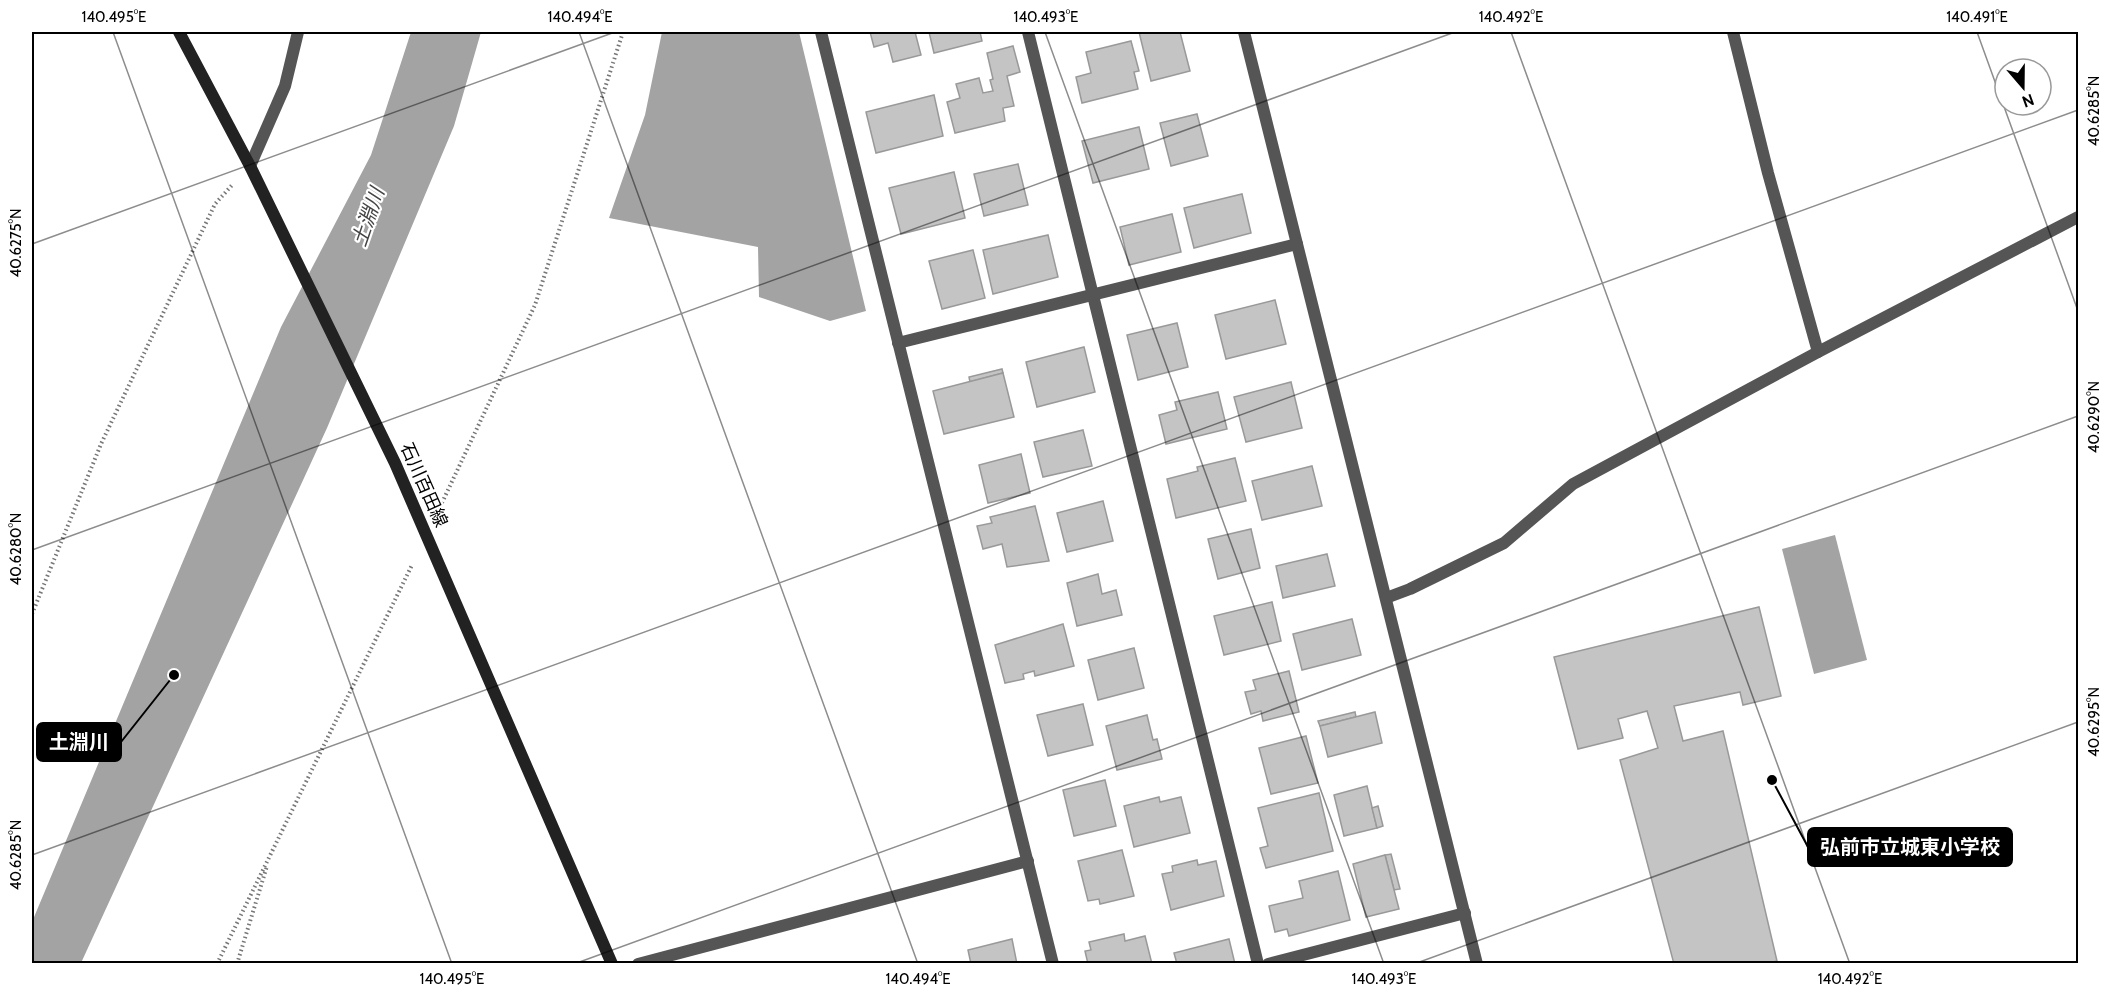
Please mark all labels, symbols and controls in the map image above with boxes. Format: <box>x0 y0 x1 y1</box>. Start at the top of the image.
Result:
text: 140.495°E <box>82 8 146 26</box>
text: 140.494°E <box>547 8 613 26</box>
text: 140.493°E <box>1014 8 1078 26</box>
text: 140.492°E <box>1479 8 1543 26</box>
text: 140.491°E <box>1946 8 2008 26</box>
north arrow <box>1993 57 2053 117</box>
text: 40.6285°N <box>2085 76 2103 146</box>
text: N <box>2019 90 2037 111</box>
water label: 土淵川 <box>347 183 390 249</box>
text: 40.6275°N <box>7 209 25 277</box>
text: 40.6290°N <box>2085 381 2103 453</box>
street label: 石川百田線 <box>396 439 452 531</box>
text: 40.6280°N <box>7 513 25 585</box>
text: 40.6295°N <box>2085 687 2103 757</box>
callout: 土淵川 <box>37 723 121 761</box>
text: 土淵川 <box>49 730 109 754</box>
text: 40.6285°N <box>7 820 25 890</box>
callout: 弘前市立城東小学校 <box>1808 828 2012 866</box>
text: 弘前市立城東小学校 <box>1820 835 2000 859</box>
text: 140.495°E <box>420 970 484 988</box>
text: 140.494°E <box>885 970 951 988</box>
text: 140.493°E <box>1352 970 1416 988</box>
text: 140.492°E <box>1818 970 1882 988</box>

